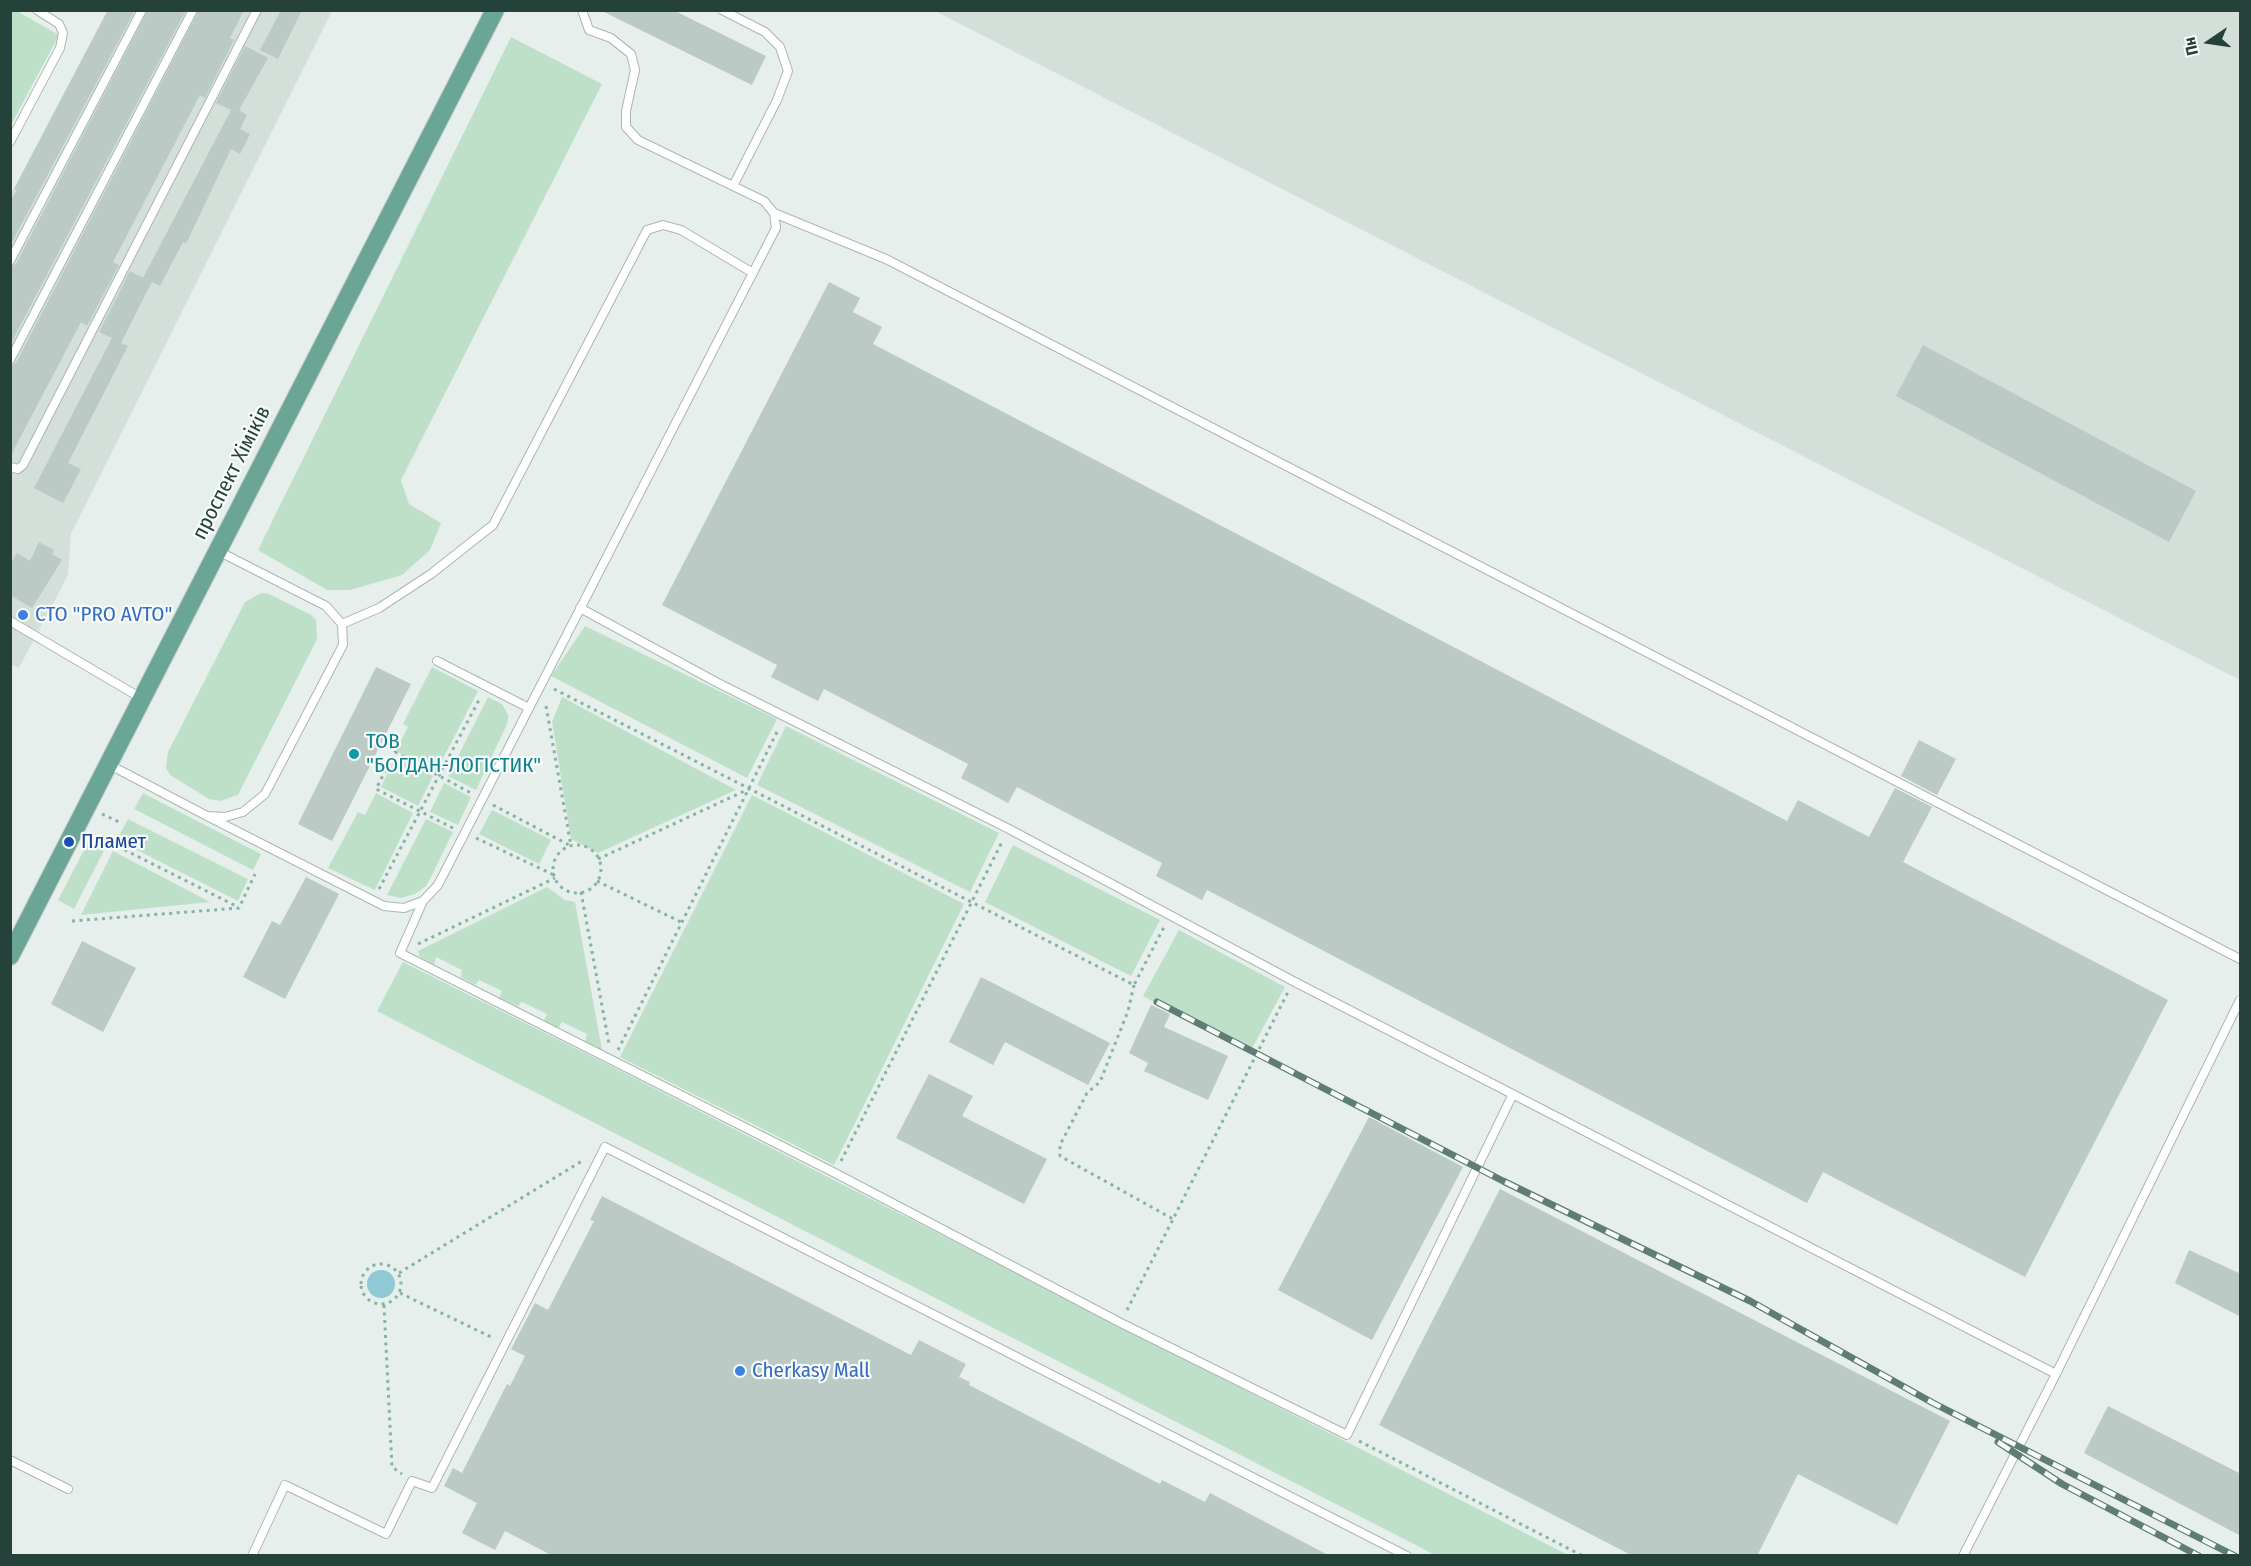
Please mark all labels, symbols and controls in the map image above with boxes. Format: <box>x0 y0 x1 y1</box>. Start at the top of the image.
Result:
north arrow <box>2179 12 2239 72</box>
text: Пн <box>2180 35 2202 57</box>
street label: проспект Хіміків <box>188 402 276 544</box>
place label: СТО "PRO AVTO" <box>35 602 172 628</box>
marker: СТО "PRO AVTO" <box>16 608 30 622</box>
place label: ТОВ "БОГДАН-ЛОГІСТИК" <box>366 729 541 779</box>
marker: ТОВ "БОГДАН-ЛОГІСТИК" <box>347 747 361 761</box>
place label: Пламет <box>81 829 146 855</box>
marker: Пламет <box>62 835 76 849</box>
place label: Cherkasy Mall <box>752 1358 870 1384</box>
marker: Cherkasy Mall <box>733 1364 747 1378</box>

